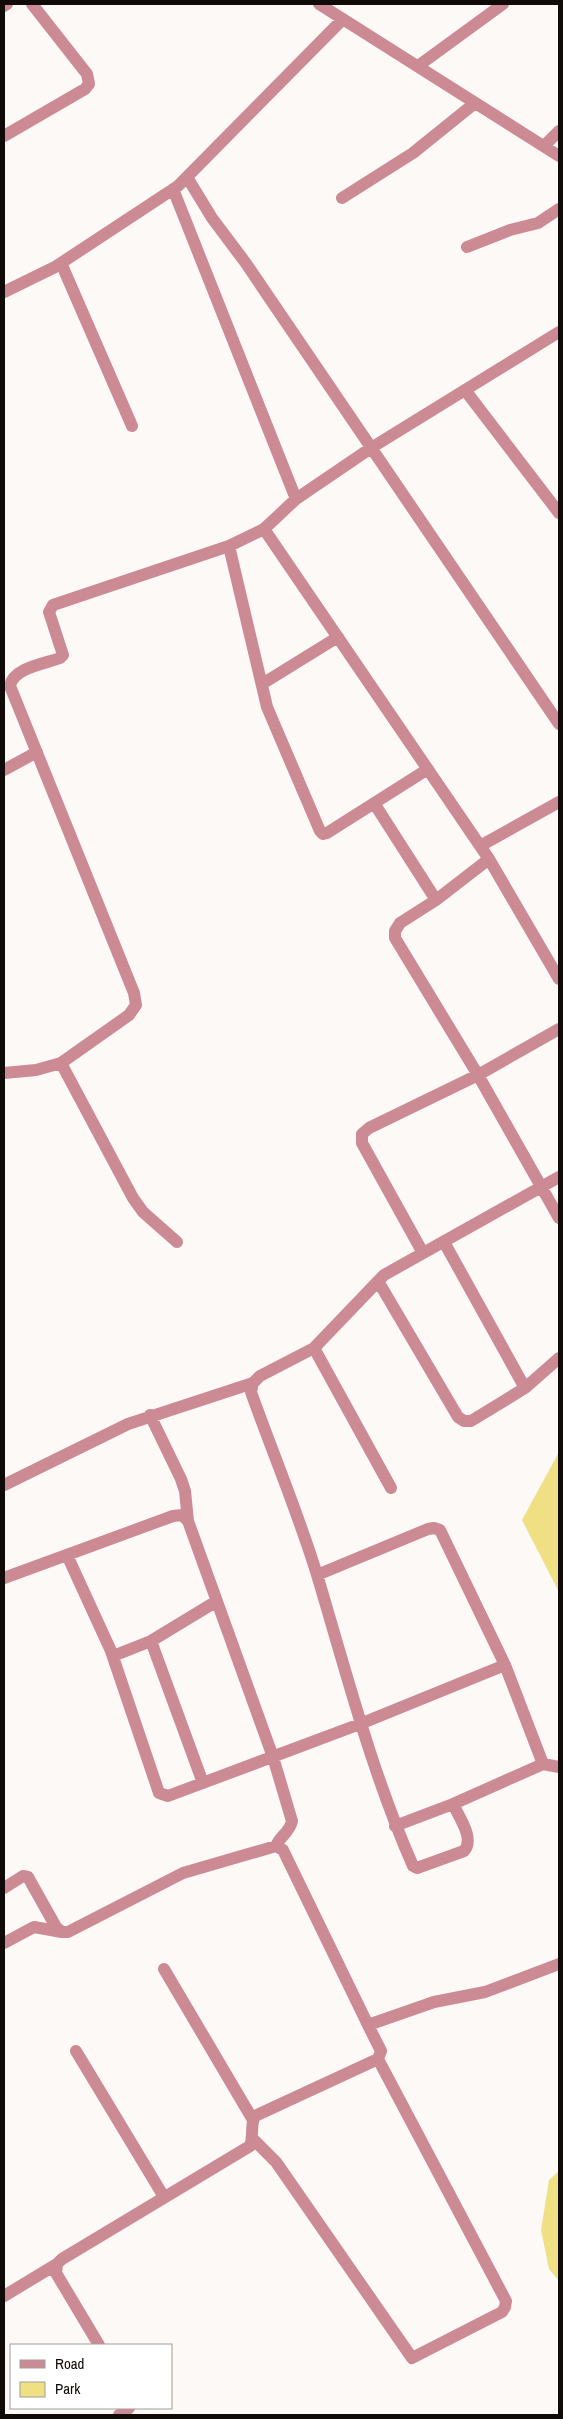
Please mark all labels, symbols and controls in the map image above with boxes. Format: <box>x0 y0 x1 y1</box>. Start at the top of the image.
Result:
legend <box>10 2344 172 2409</box>
text: Road <box>55 2353 84 2374</box>
text: Park <box>55 2378 81 2399</box>

